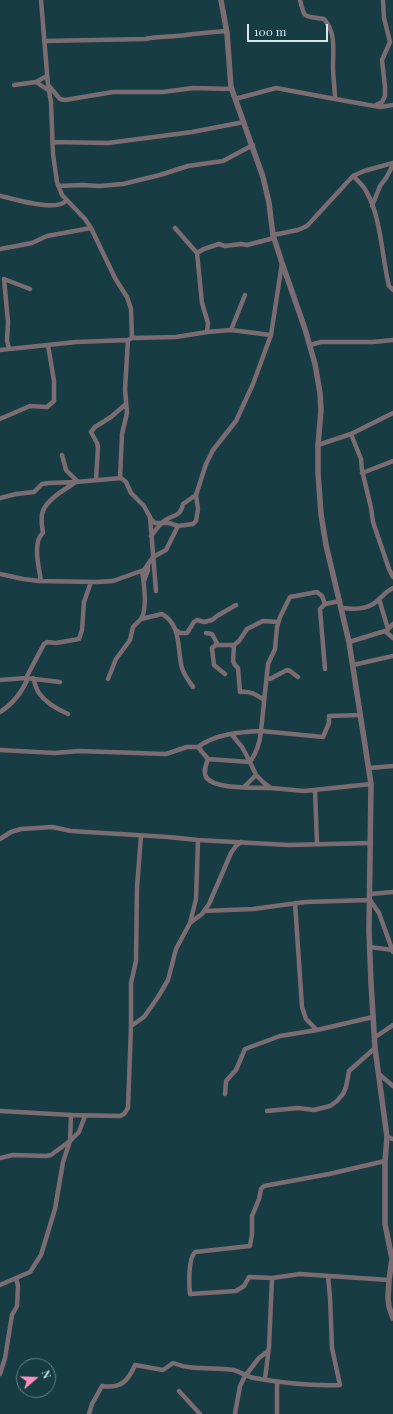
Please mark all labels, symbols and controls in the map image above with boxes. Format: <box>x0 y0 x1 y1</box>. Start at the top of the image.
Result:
scale bar <box>249 16 330 42</box>
text: 100 m <box>254 23 286 39</box>
north arrow <box>16 1358 56 1398</box>
text: N <box>38 1368 55 1380</box>

